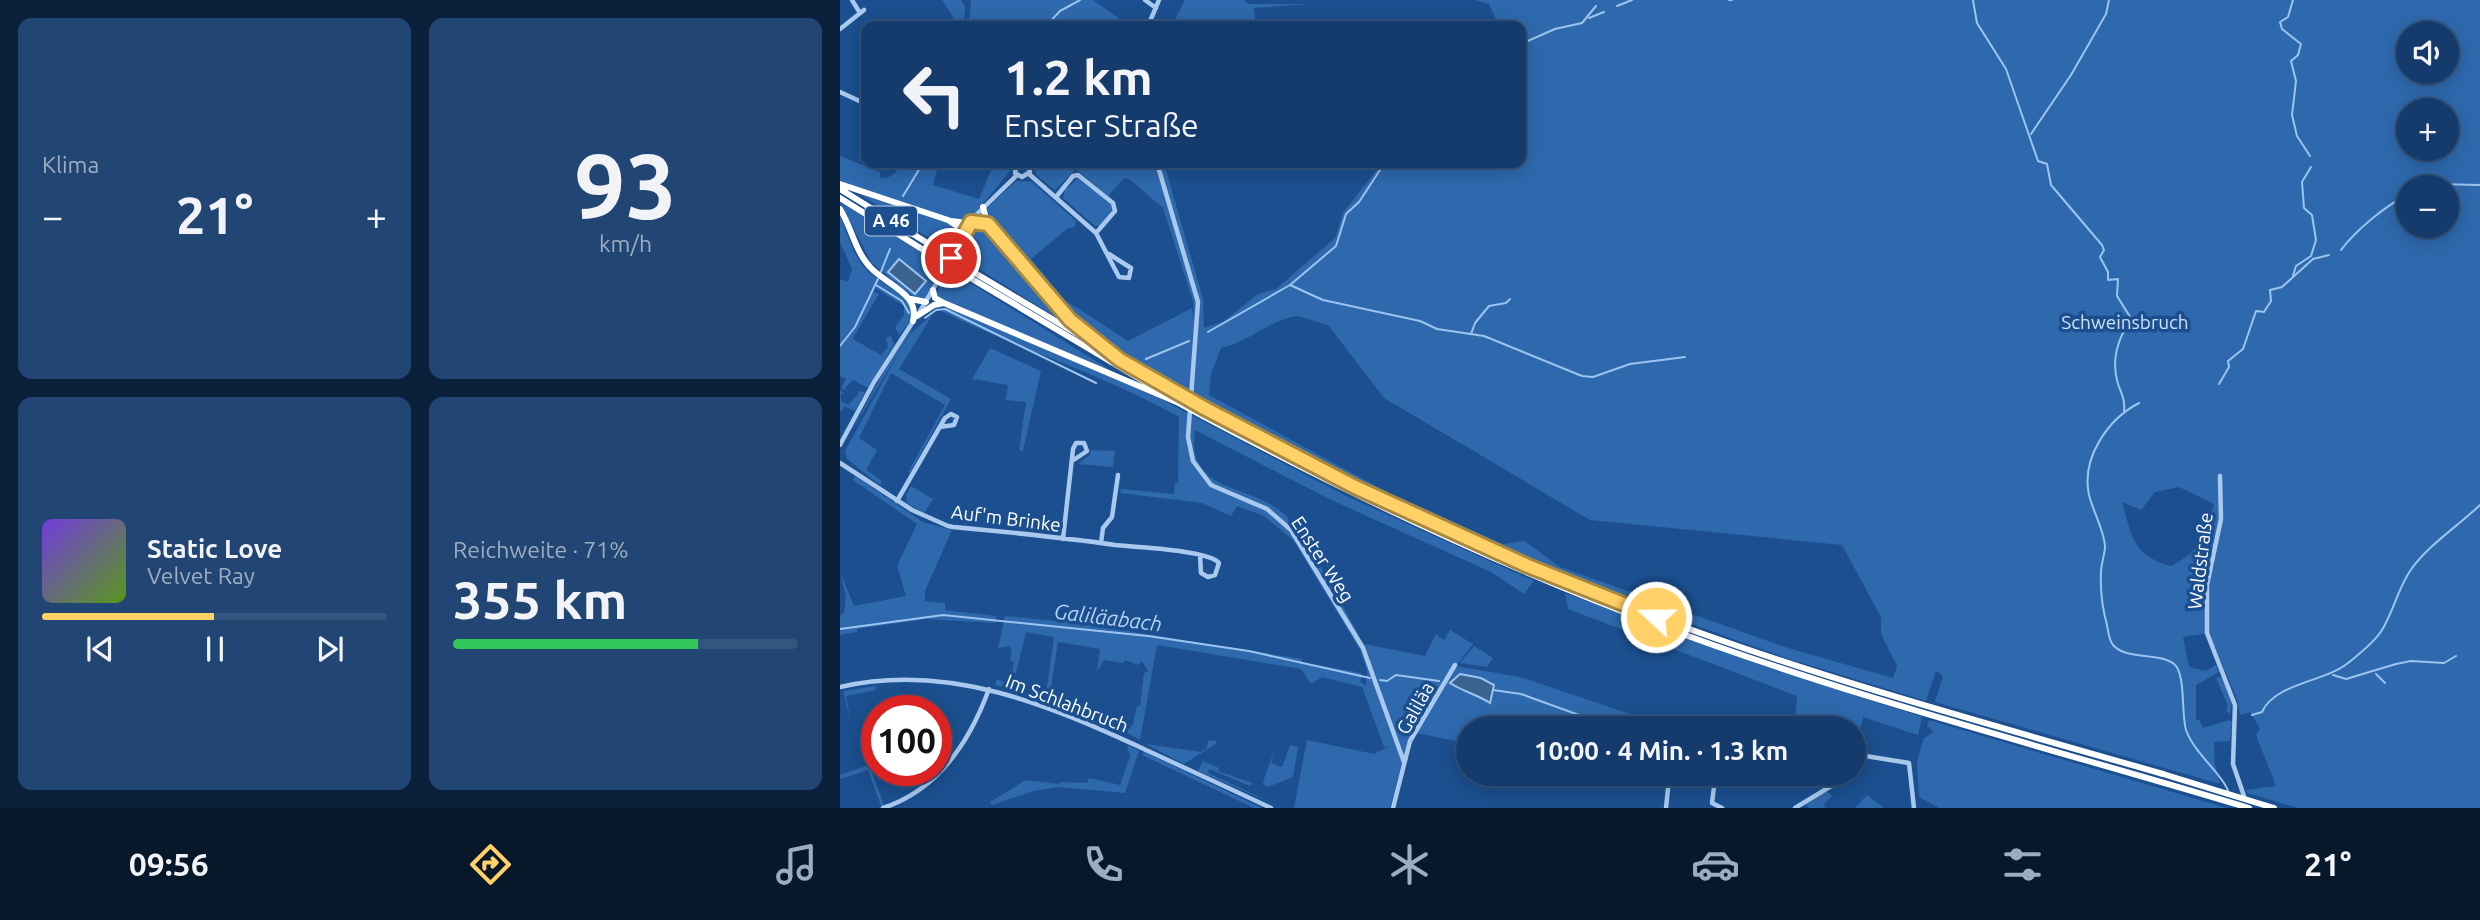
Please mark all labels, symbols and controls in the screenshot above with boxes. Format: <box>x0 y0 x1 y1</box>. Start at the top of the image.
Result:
map controls <box>2396 21 2459 238</box>
button: sound <box>2396 21 2459 84</box>
icon: left <box>889 49 980 140</box>
text: 1.2 km <box>1004 49 1153 104</box>
button: + <box>2396 98 2459 161</box>
text: Enster Straße <box>1004 107 1199 143</box>
text: 93 <box>574 134 677 236</box>
text: Klima <box>42 152 99 177</box>
button: − <box>2396 175 2459 238</box>
text: 21° <box>176 186 253 244</box>
text: − <box>42 195 63 237</box>
text: + <box>366 195 387 237</box>
road number: A 46 <box>865 206 917 236</box>
pin <box>921 228 981 288</box>
text: km/h <box>599 231 652 256</box>
icon: arrive <box>932 239 970 277</box>
park label: Schweinsbruch <box>2061 311 2189 333</box>
street label: Auf'm Brinke <box>950 500 1062 536</box>
street label: Waldstraße <box>2183 511 2217 611</box>
street label: Enster Weg <box>1287 512 1359 606</box>
text: Static Love <box>147 534 282 563</box>
text: Reichweite · 71% <box>453 537 629 562</box>
text: Velvet Ray <box>147 563 255 588</box>
text: 355 km <box>453 571 627 629</box>
position arrow <box>1619 580 1693 654</box>
water label: Galiläabach <box>1053 598 1164 636</box>
icon: previous <box>81 630 119 668</box>
icon: pause <box>196 630 234 668</box>
icon: next <box>311 630 349 668</box>
street label: Im Schlahbruch <box>1002 669 1132 737</box>
street label: Galiläa <box>1392 678 1438 738</box>
speed limit sign: 100 <box>861 695 952 786</box>
text: 10:00 · 4 Min. · 1.3 km <box>1534 736 1788 765</box>
icon: directions <box>466 840 515 889</box>
icon: music <box>772 840 821 889</box>
icon: phone <box>1079 840 1128 889</box>
icon: climate <box>1385 840 1434 889</box>
icon: car <box>1691 840 1740 889</box>
icon: filters <box>1998 840 2047 889</box>
text: 09:56 <box>129 846 209 882</box>
text: 21° <box>2304 846 2351 882</box>

